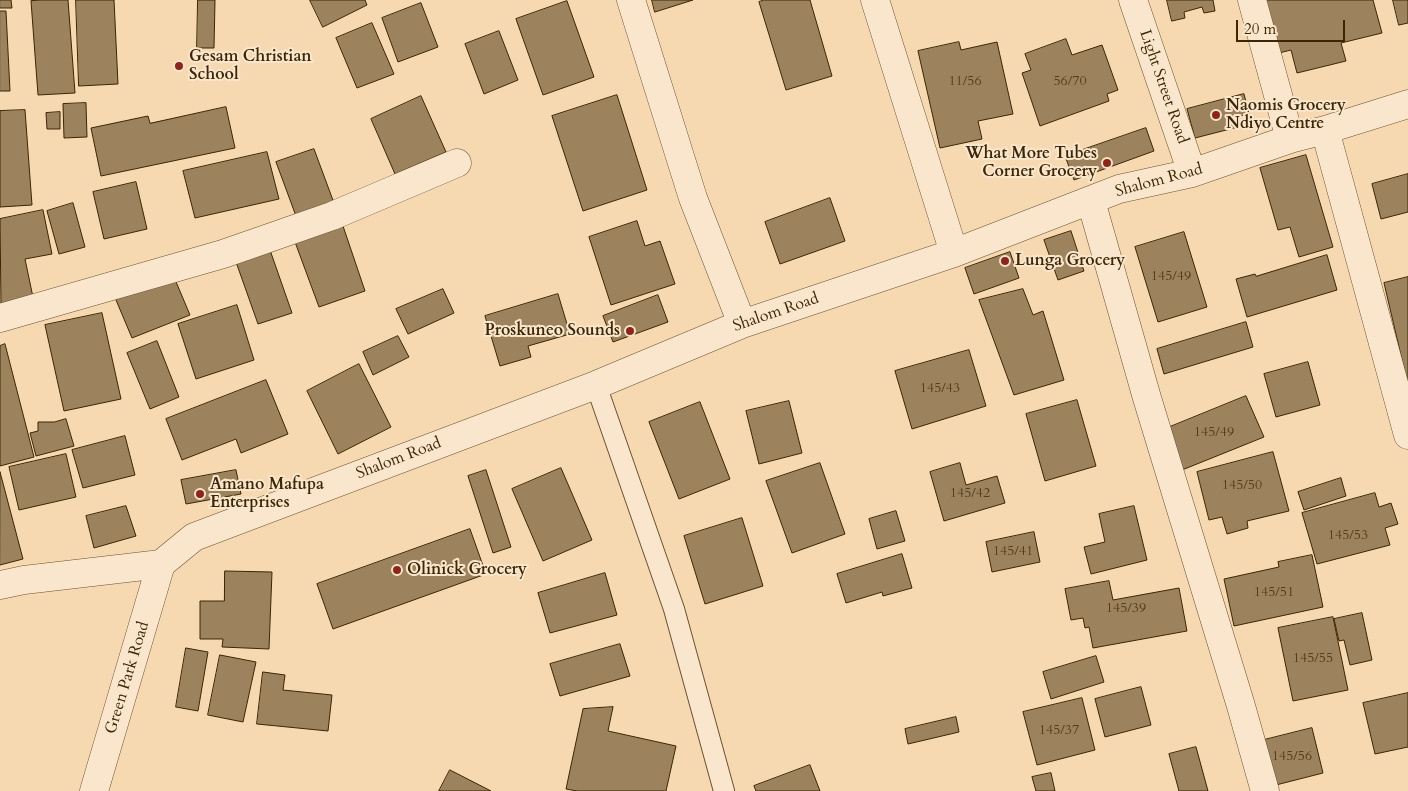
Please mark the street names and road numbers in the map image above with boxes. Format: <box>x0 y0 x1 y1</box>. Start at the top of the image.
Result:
street label: Light Street Road <box>1135 28 1191 146</box>
street label: Shalom Road <box>1113 160 1205 202</box>
street label: Shalom Road <box>731 289 821 337</box>
street label: Shalom Road <box>354 434 444 484</box>
street label: Green Park Road <box>102 619 154 737</box>

